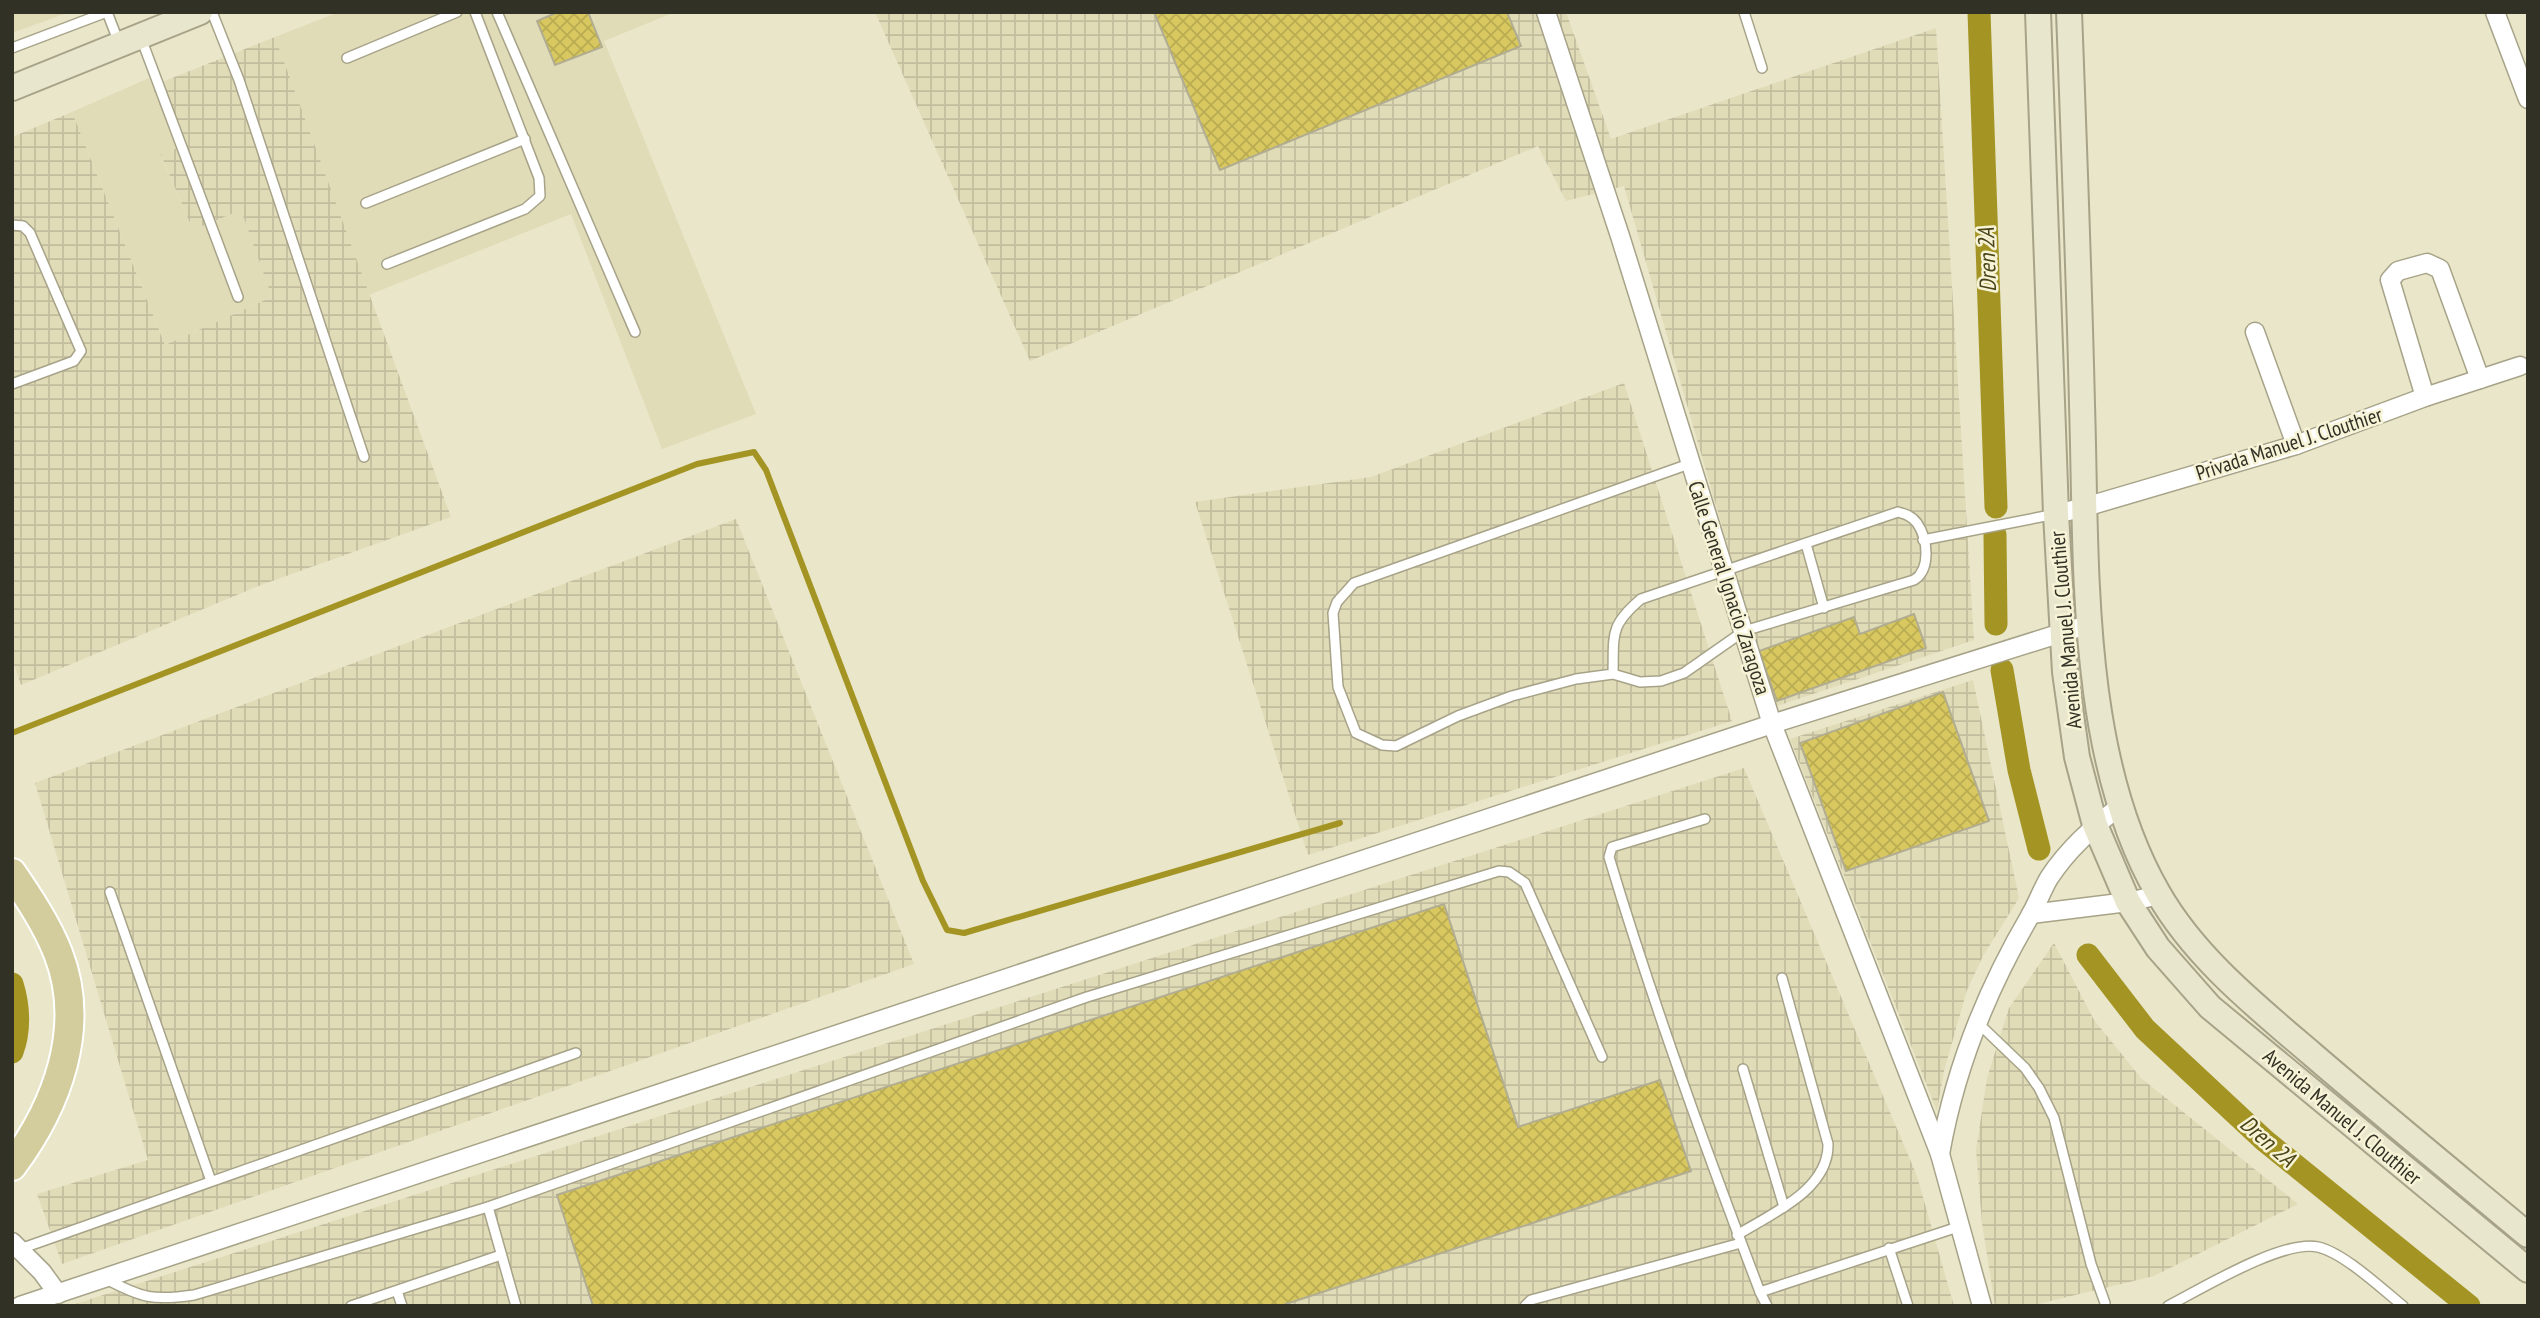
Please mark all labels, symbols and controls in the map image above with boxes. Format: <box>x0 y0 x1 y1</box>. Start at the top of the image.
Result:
water label: Dren 2A <box>1971 227 2002 293</box>
street label: Privada Manuel J. Clouthier <box>2192 401 2386 486</box>
street label: Calle General Ignacio Zaragoza <box>1682 478 1777 698</box>
street label: Avenida Manuel J. Clouthier <box>2043 530 2088 730</box>
street label: Avenida Manuel J. Clouthier <box>2258 1042 2427 1191</box>
water label: Dren 2A <box>2235 1109 2302 1173</box>

